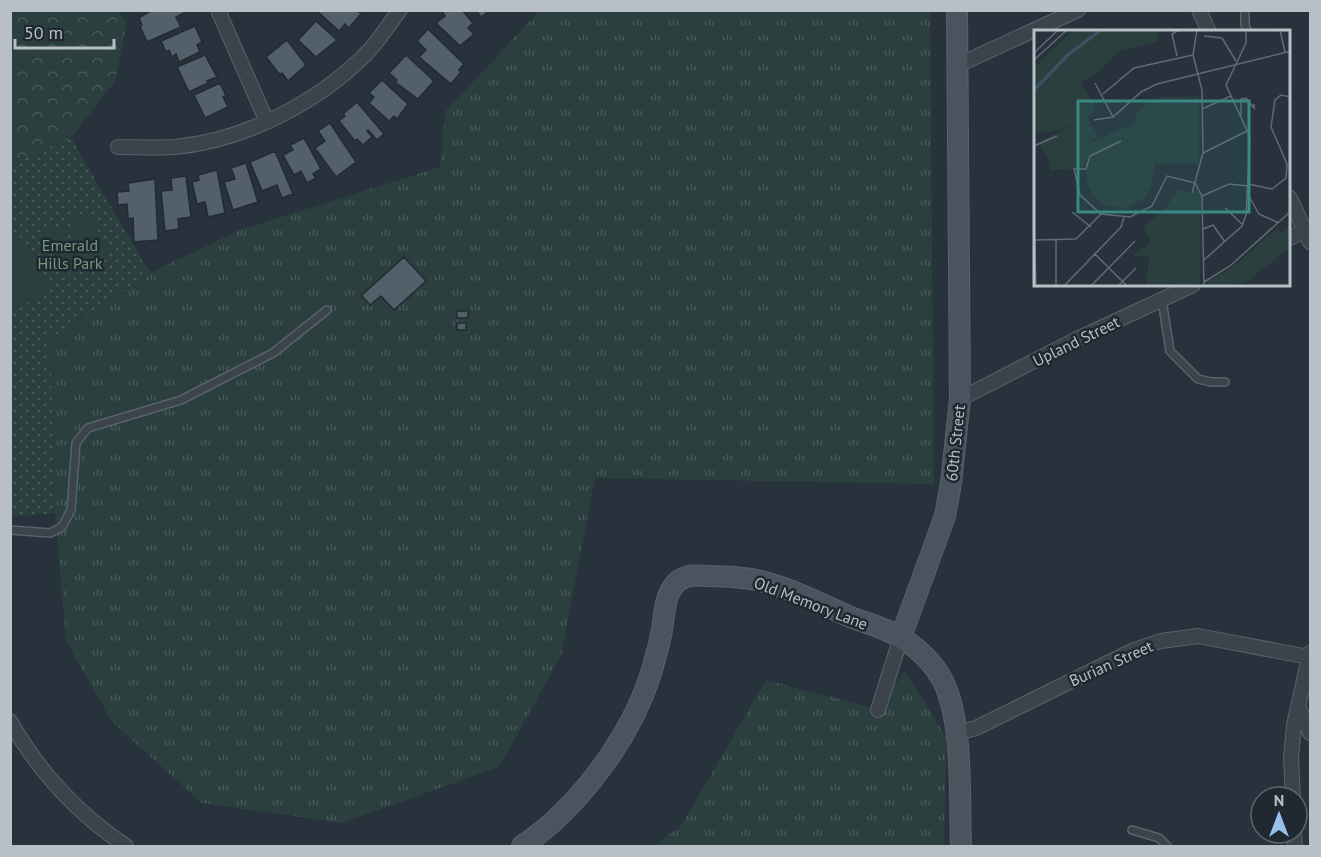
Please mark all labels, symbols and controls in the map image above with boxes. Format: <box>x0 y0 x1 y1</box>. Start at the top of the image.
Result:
scale bar <box>15 12 114 50</box>
text: 50 m <box>24 21 63 44</box>
inset map <box>1034 30 1291 286</box>
park label: Emerald Hills Park <box>38 235 103 273</box>
street label: Upland Street <box>1029 311 1123 371</box>
street label: 60th Street <box>941 403 969 482</box>
street label: Old Memory Lane <box>751 572 871 634</box>
street label: Burian Street <box>1066 635 1156 690</box>
north arrow <box>1249 785 1309 845</box>
text: N <box>1274 790 1284 810</box>

